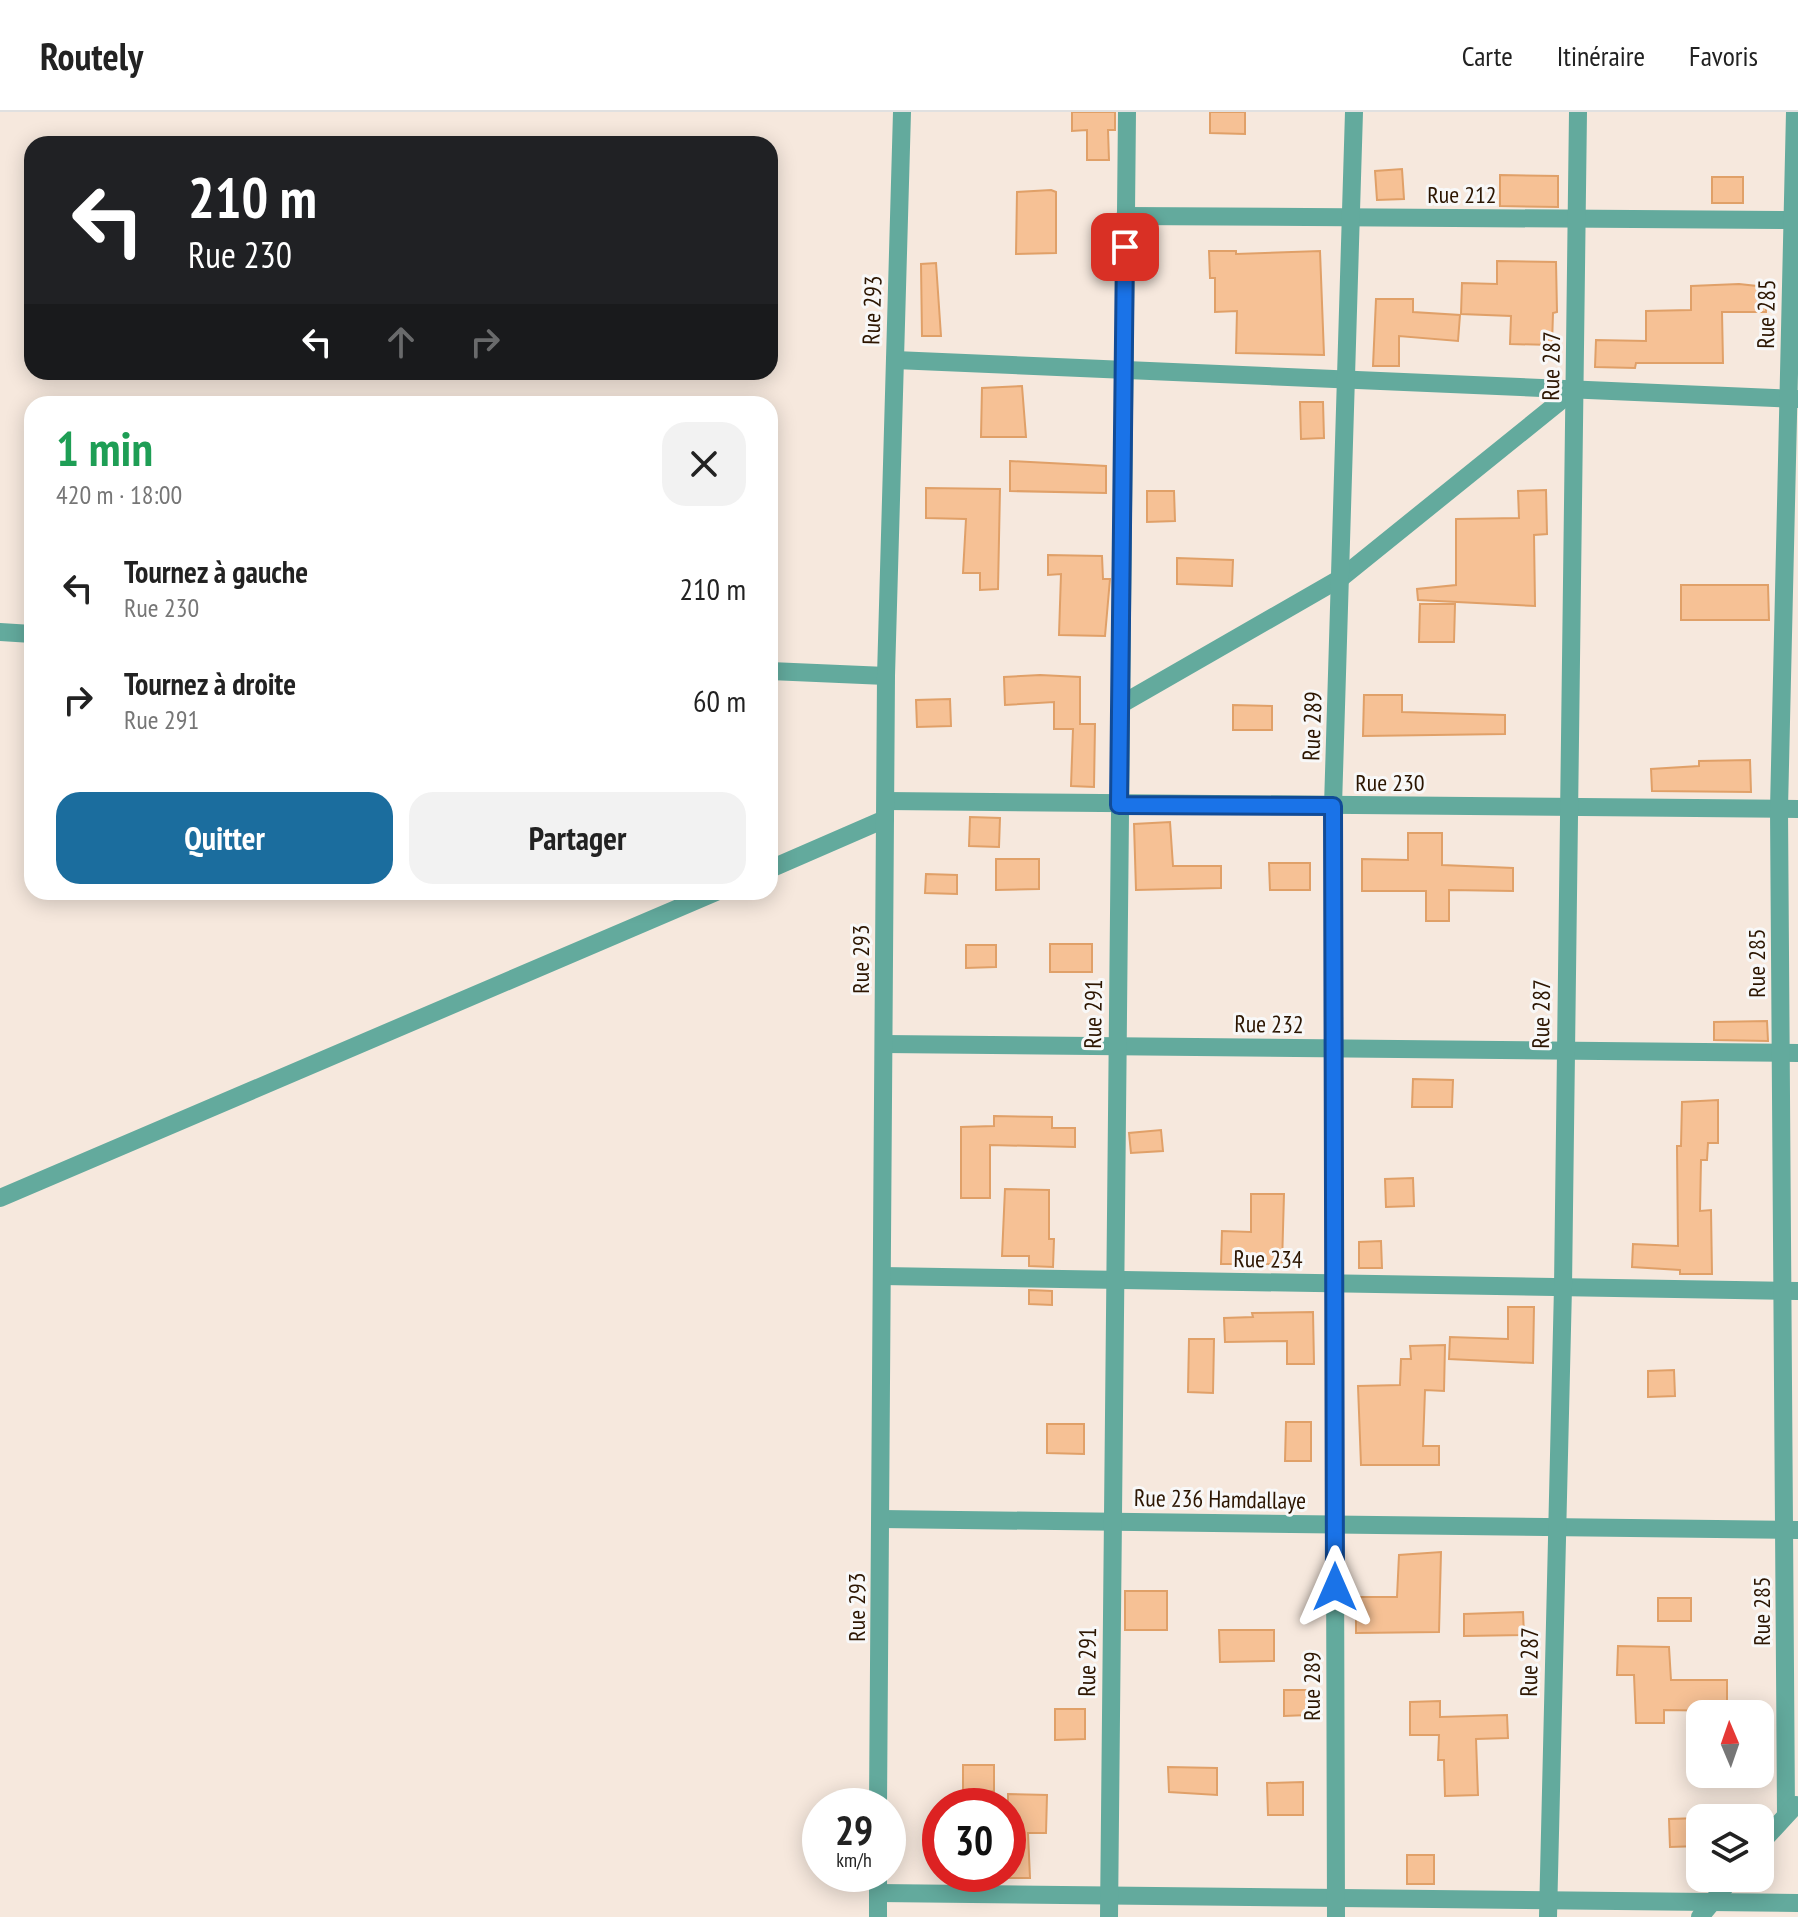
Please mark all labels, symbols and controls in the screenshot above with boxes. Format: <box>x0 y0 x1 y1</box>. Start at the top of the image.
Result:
text: Routely <box>40 31 143 80</box>
text: Carte <box>1462 37 1513 74</box>
text: Itinéraire <box>1557 37 1645 74</box>
text: Favoris <box>1689 37 1758 74</box>
text: 210 m <box>188 161 317 233</box>
icon: left <box>56 168 160 272</box>
street label: Rue 212 <box>1427 179 1497 210</box>
pin <box>1091 213 1159 281</box>
icon: arrive <box>1103 225 1147 269</box>
text: Rue 230 <box>188 231 292 278</box>
street label: Rue 293 <box>855 275 889 345</box>
street label: Rue 285 <box>1750 279 1782 349</box>
icon: left <box>295 320 339 364</box>
icon: ahead <box>379 320 423 364</box>
icon: right <box>463 320 507 364</box>
street label: Rue 287 <box>1535 331 1567 401</box>
text: 1 min <box>56 417 153 479</box>
button: close <box>662 422 746 506</box>
text: 420 m · 18:00 <box>56 478 182 511</box>
text: Tournez à gauche <box>124 552 308 591</box>
icon: left <box>56 566 100 610</box>
text: 210 m <box>680 569 746 608</box>
text: Rue 230 <box>124 591 199 624</box>
text: Tournez à droite <box>124 664 296 703</box>
icon: right <box>56 678 100 722</box>
text: 60 m <box>693 681 746 720</box>
street label: Rue 289 <box>1295 691 1329 761</box>
text: Rue 291 <box>124 703 199 736</box>
street label: Rue 230 <box>1355 767 1425 798</box>
button: Quitter <box>56 792 393 884</box>
button: Partager <box>409 792 746 884</box>
street label: Rue 293 <box>845 924 876 994</box>
street label: Rue 285 <box>1741 928 1772 998</box>
street label: Rue 291 <box>1077 979 1109 1049</box>
street label: Rue 287 <box>1525 979 1557 1049</box>
street label: Rue 232 <box>1234 1008 1304 1040</box>
street label: Rue 234 <box>1233 1243 1303 1275</box>
street label: Rue 236 Hamdallaye <box>1134 1482 1306 1516</box>
position arrow <box>1293 1545 1377 1629</box>
street label: Rue 293 <box>841 1572 872 1642</box>
street label: Rue 285 <box>1746 1576 1777 1646</box>
street label: Rue 291 <box>1071 1627 1103 1697</box>
street label: Rue 287 <box>1513 1627 1545 1697</box>
street label: Rue 289 <box>1296 1651 1327 1721</box>
north arrow <box>1686 1700 1774 1788</box>
map controls <box>1686 1700 1774 1892</box>
speed limit sign: 30 <box>922 1788 1026 1892</box>
text: 29 <box>835 1804 873 1856</box>
button: layers <box>1686 1804 1774 1892</box>
text: km/h <box>836 1847 872 1873</box>

